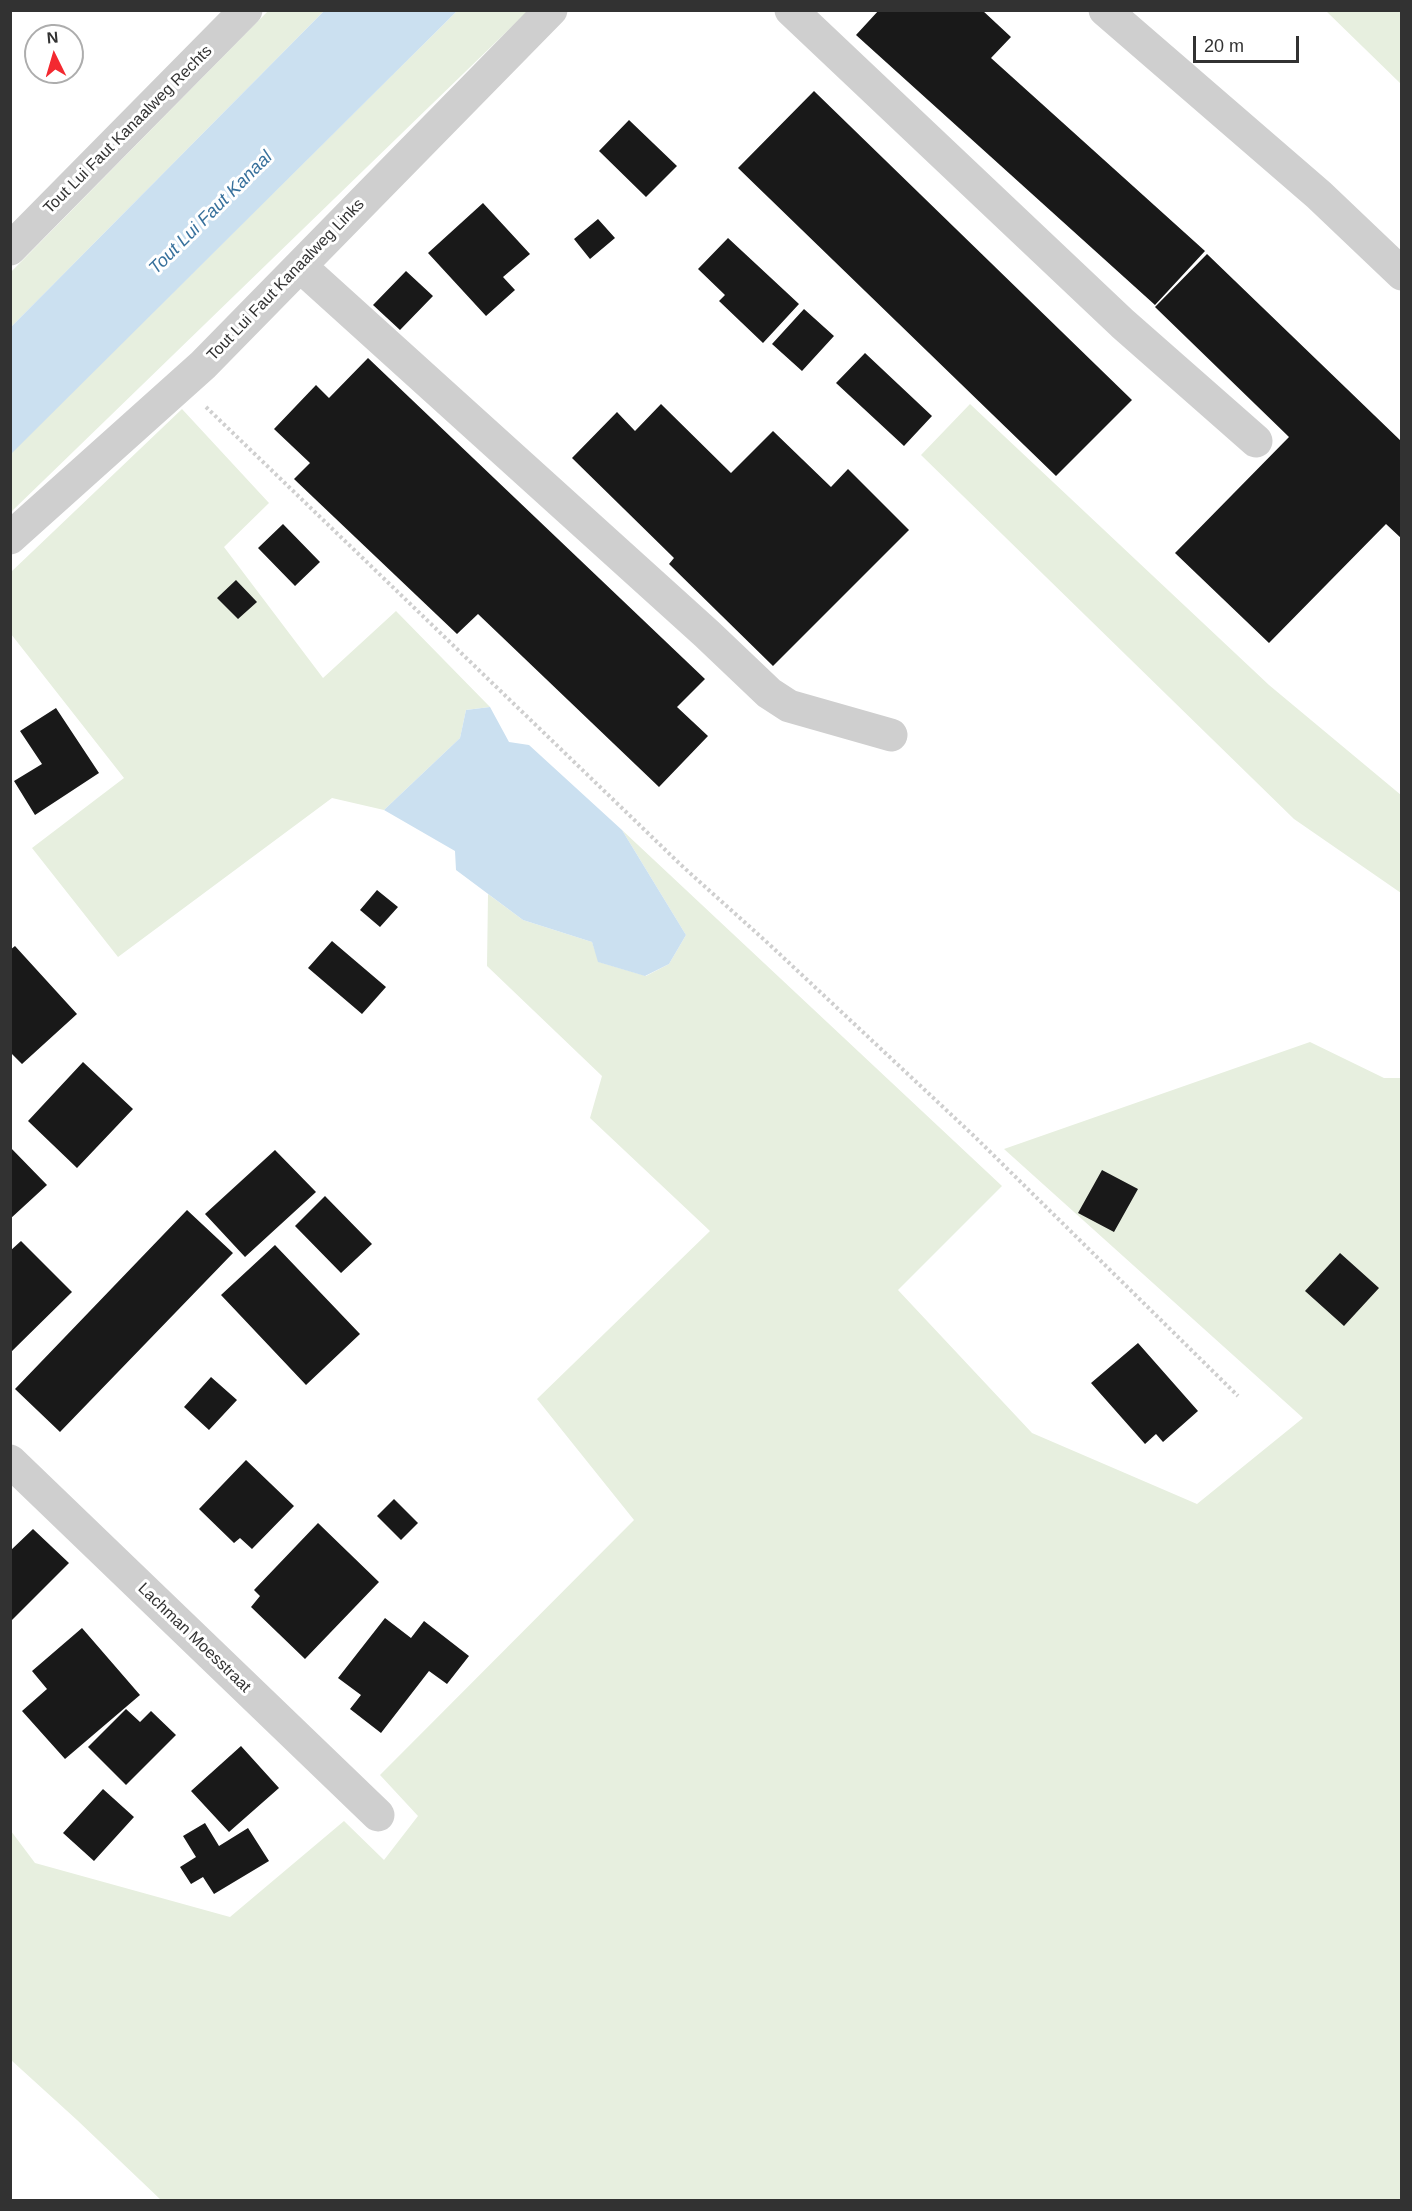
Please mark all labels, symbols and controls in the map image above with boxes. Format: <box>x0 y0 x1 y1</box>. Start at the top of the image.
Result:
north arrow <box>24 24 84 84</box>
scale bar <box>1196 24 1302 62</box>
text: N <box>46 29 59 47</box>
text: 20 m <box>1204 36 1244 56</box>
street label: Tout Lui Faut Kanaalweg Rechts <box>40 42 216 218</box>
water label: Tout Lui Faut Kanaal <box>145 147 277 279</box>
street label: Tout Lui Faut Kanaalweg Links <box>203 195 369 365</box>
street label: Lachman Moesstraat <box>134 1579 254 1697</box>

